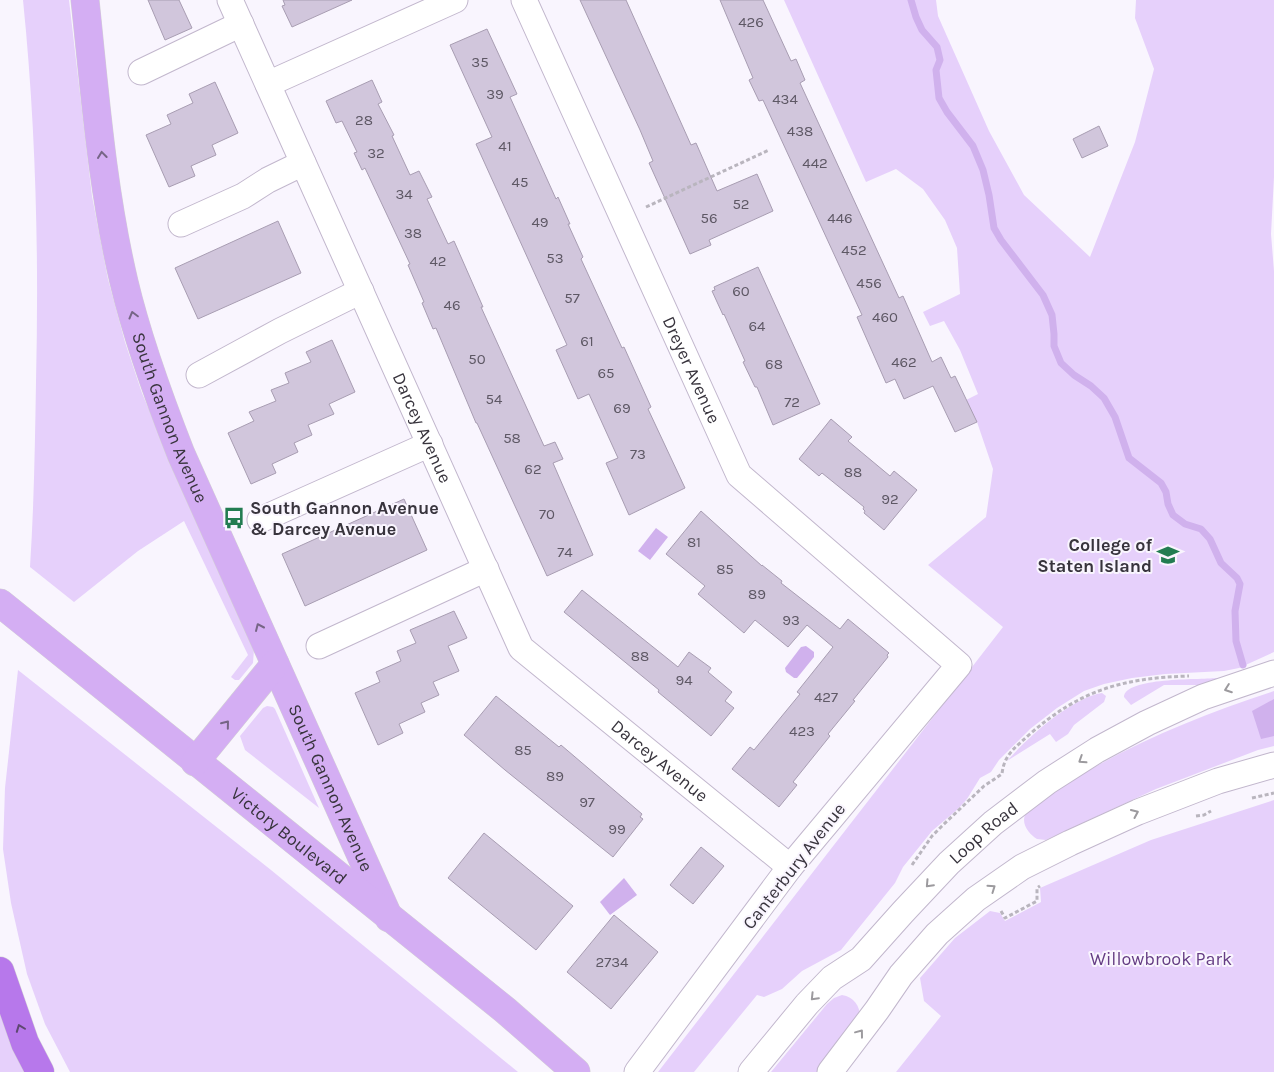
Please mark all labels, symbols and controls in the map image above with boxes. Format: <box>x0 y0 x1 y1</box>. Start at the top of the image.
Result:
house number: 426 <box>738 13 764 31</box>
house number: 35 <box>471 53 489 71</box>
house number: 39 <box>486 85 504 103</box>
house number: 434 <box>772 90 798 108</box>
house number: 28 <box>355 111 373 129</box>
house number: 438 <box>787 122 813 140</box>
house number: 41 <box>498 137 512 155</box>
house number: 32 <box>367 144 385 162</box>
one-way arrow <box>97 151 108 159</box>
house number: 442 <box>802 154 828 172</box>
house number: 45 <box>512 173 528 191</box>
house number: 34 <box>395 185 413 203</box>
house number: 52 <box>732 195 750 213</box>
house number: 56 <box>700 209 718 227</box>
house number: 446 <box>827 209 853 227</box>
house number: 49 <box>531 213 549 231</box>
house number: 38 <box>404 224 422 242</box>
house number: 452 <box>841 241 867 259</box>
house number: 53 <box>546 249 564 267</box>
house number: 42 <box>429 252 447 270</box>
house number: 456 <box>856 274 882 292</box>
house number: 60 <box>732 282 750 300</box>
house number: 57 <box>564 289 580 307</box>
house number: 46 <box>444 296 460 314</box>
house number: 460 <box>872 308 898 326</box>
one-way arrow <box>128 310 139 319</box>
street label: Dreyer Avenue <box>658 313 725 427</box>
house number: 64 <box>749 317 766 335</box>
street label: South Gannon Avenue <box>127 329 212 506</box>
house number: 61 <box>580 332 594 350</box>
house number: 50 <box>468 350 486 368</box>
house number: 462 <box>891 353 917 371</box>
house number: 68 <box>765 355 783 373</box>
house number: 65 <box>597 364 615 382</box>
street label: Darcey Avenue <box>388 369 457 487</box>
house number: 54 <box>486 390 503 408</box>
house number: 72 <box>784 393 800 411</box>
house number: 69 <box>613 399 631 417</box>
house number: 58 <box>503 429 521 447</box>
house number: 73 <box>630 445 646 463</box>
house number: 62 <box>524 460 542 478</box>
house number: 88 <box>844 463 862 481</box>
house number: 92 <box>881 490 899 508</box>
place label: South Gannon Avenue & Darcey Avenue <box>250 497 439 540</box>
bus stop icon: South Gannon Avenue & Darcey Avenue <box>221 505 247 531</box>
house number: 70 <box>539 505 555 523</box>
house number: 81 <box>687 533 701 551</box>
place label: College of Staten Island <box>1037 534 1152 577</box>
school or university icon: College of Staten Island <box>1155 542 1181 568</box>
house number: 74 <box>557 543 573 561</box>
house number: 85 <box>716 560 734 578</box>
house number: 89 <box>748 585 766 603</box>
house number: 93 <box>782 611 800 629</box>
one-way arrow <box>255 623 265 632</box>
house number: 88 <box>631 647 649 665</box>
house number: 94 <box>675 671 693 689</box>
one-way arrow <box>1224 683 1233 693</box>
house number: 427 <box>814 688 838 706</box>
street label: South Gannon Avenue <box>284 701 378 875</box>
street label: Darcey Avenue <box>607 715 713 807</box>
one-way arrow <box>221 721 229 730</box>
house number: 423 <box>789 722 815 740</box>
house number: 85 <box>514 741 532 759</box>
one-way arrow <box>1078 753 1087 763</box>
house number: 89 <box>546 767 564 785</box>
street label: Victory Boulevard <box>226 782 351 889</box>
house number: 97 <box>579 793 595 811</box>
street label: Loop Road <box>944 797 1022 869</box>
street label: Canterbury Avenue <box>738 798 850 934</box>
one-way arrow <box>1130 809 1139 820</box>
house number: 99 <box>608 820 626 838</box>
one-way arrow <box>926 878 935 887</box>
one-way arrow <box>986 885 996 894</box>
park label: Willowbrook Park <box>1090 948 1232 970</box>
house number: 2734 <box>596 953 629 971</box>
one-way arrow <box>811 991 820 1000</box>
one-way arrow <box>15 1024 26 1033</box>
one-way arrow <box>854 1030 862 1039</box>

